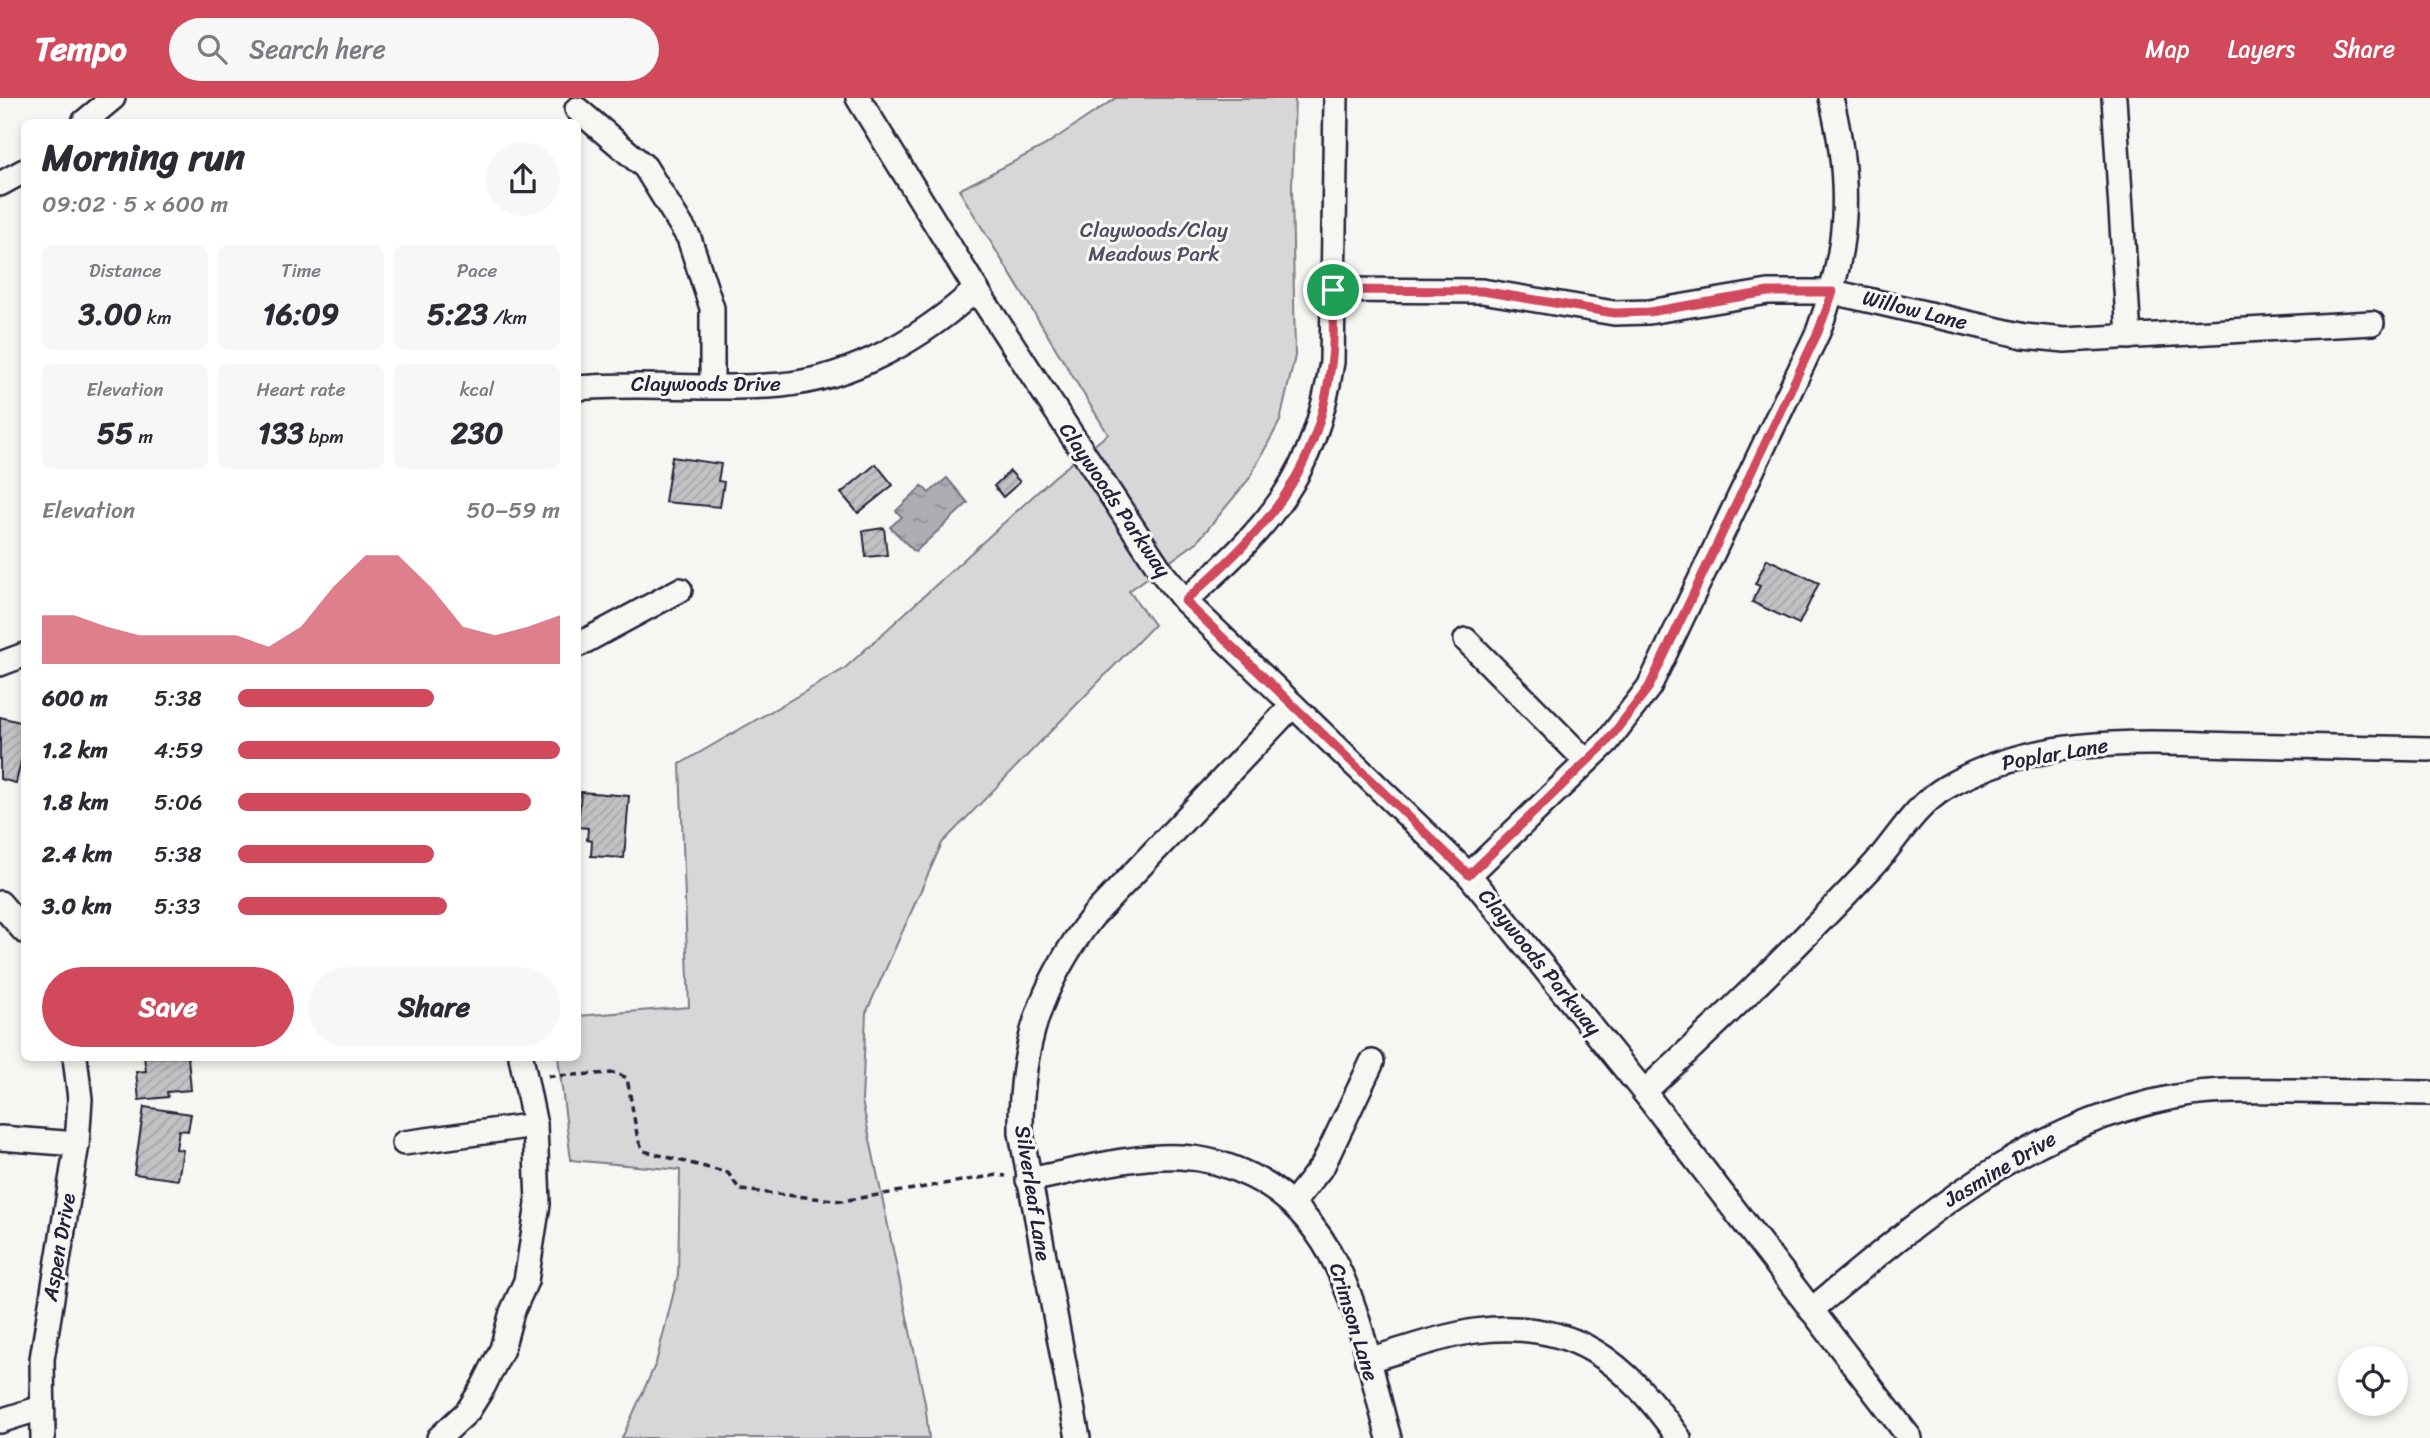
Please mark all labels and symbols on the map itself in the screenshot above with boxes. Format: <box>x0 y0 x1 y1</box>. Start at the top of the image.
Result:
park label: Claywoods/Clay Meadows Park <box>1080 211 1228 273</box>
pin <box>1303 260 1363 320</box>
street label: Willow Lane <box>1859 279 1972 341</box>
street label: Claywoods Drive <box>631 365 781 403</box>
street label: Claywoods Parkway <box>1049 414 1182 586</box>
street label: Poplar Lane <box>1999 726 2111 782</box>
street label: Claywoods Parkway <box>1468 880 1612 1045</box>
street label: Jasmine Drive <box>1935 1120 2064 1218</box>
street label: Silverleaf Lane <box>1004 1122 1062 1264</box>
street label: Aspen Drive <box>31 1190 87 1305</box>
street label: Crimson Lane <box>1318 1258 1390 1386</box>

